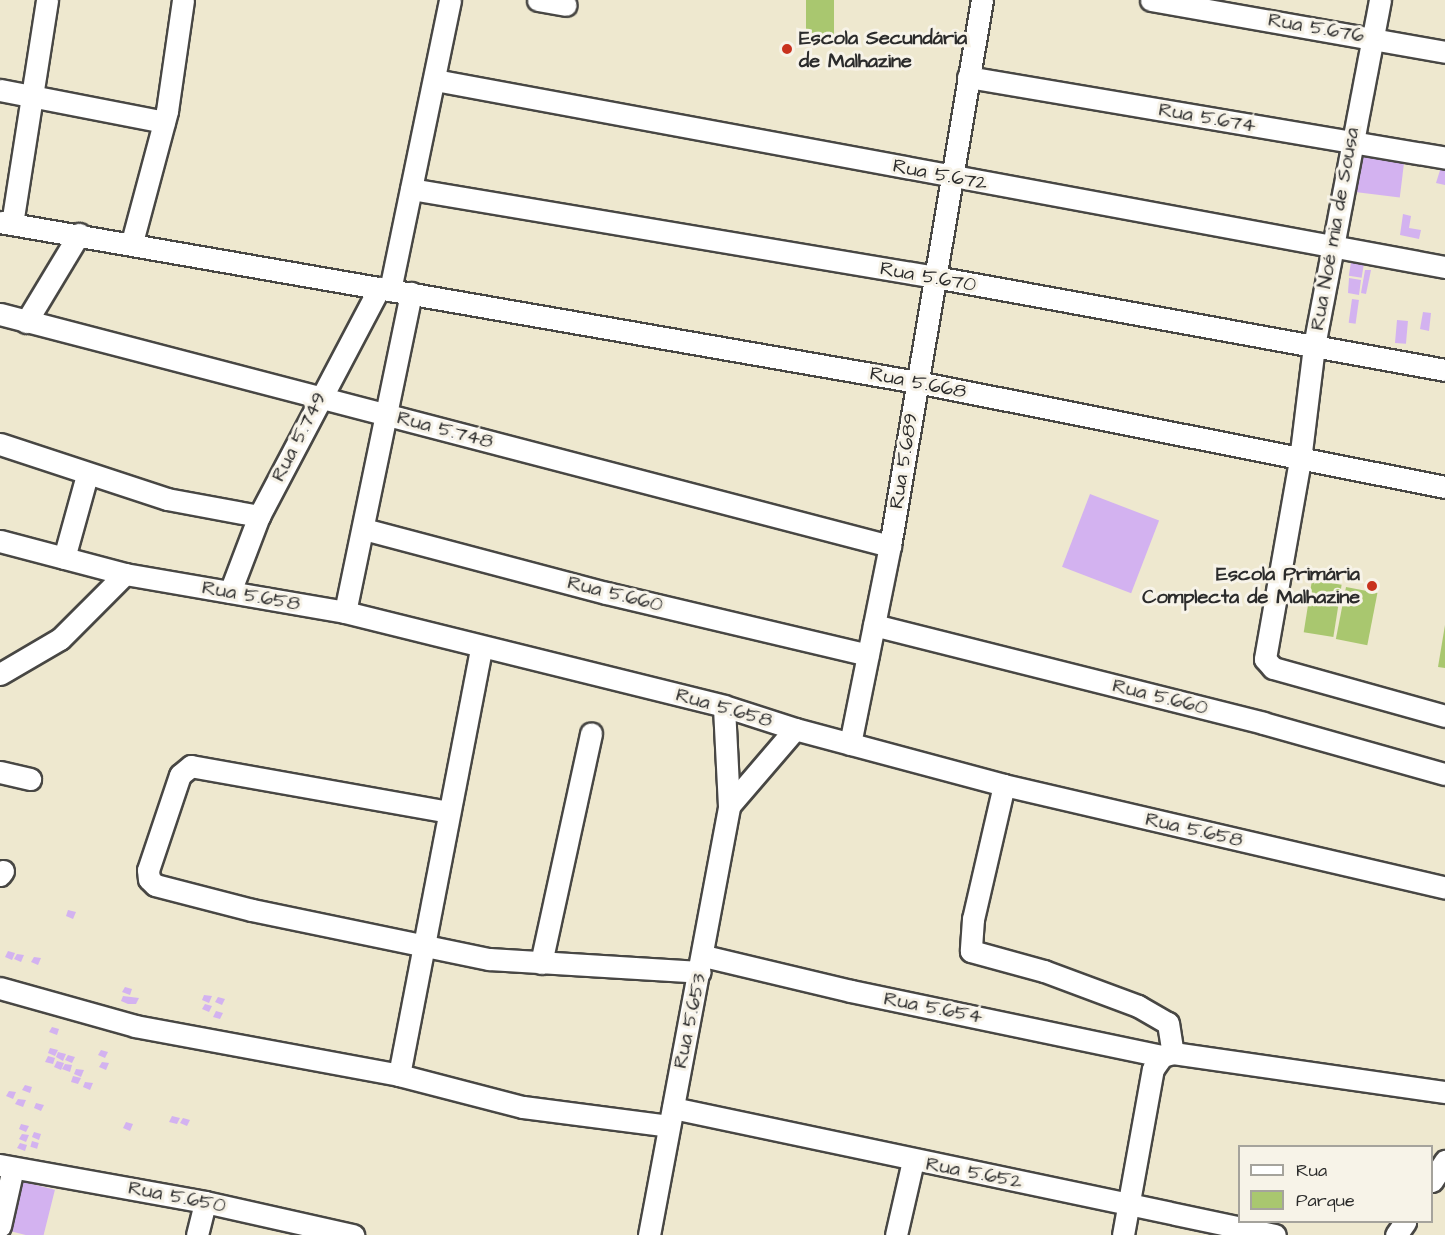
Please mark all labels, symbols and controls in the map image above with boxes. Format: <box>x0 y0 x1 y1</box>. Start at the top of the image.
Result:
street label: Rua 5.676 <box>1266 8 1366 48</box>
place label: Escola Secundária de Malhazine <box>799 26 967 73</box>
marker: Escola Secundária de Malhazine <box>780 42 794 56</box>
street label: Rua 5.674 <box>1157 98 1257 138</box>
street label: Rua Noé mia de Sousa <box>1305 126 1365 332</box>
street label: Rua 5.672 <box>891 154 989 196</box>
street label: Rua 5.670 <box>878 257 978 297</box>
street label: Rua 5.668 <box>868 362 968 404</box>
street label: Rua 5.749 <box>266 388 332 486</box>
street label: Rua 5.748 <box>394 406 496 454</box>
street label: Rua 5.689 <box>885 411 923 511</box>
place label: Escola Primária Complecta de Malhazine <box>1142 562 1360 609</box>
street label: Rua 5.660 <box>565 571 665 617</box>
street label: Rua 5.658 <box>200 576 302 616</box>
marker: Escola Primária Complecta de Malhazine <box>1365 579 1379 593</box>
street label: Rua 5.660 <box>1110 674 1210 720</box>
street label: Rua 5.658 <box>673 683 775 733</box>
street label: Rua 5.658 <box>1143 807 1245 853</box>
street label: Rua 5.653 <box>668 971 712 1071</box>
street label: Rua 5.654 <box>882 987 984 1029</box>
legend <box>1238 1145 1433 1223</box>
street label: Rua 5.652 <box>924 1152 1024 1194</box>
text: Rua <box>1296 1158 1327 1183</box>
street label: Rua 5.650 <box>126 1176 228 1218</box>
text: Parque <box>1296 1188 1355 1213</box>

